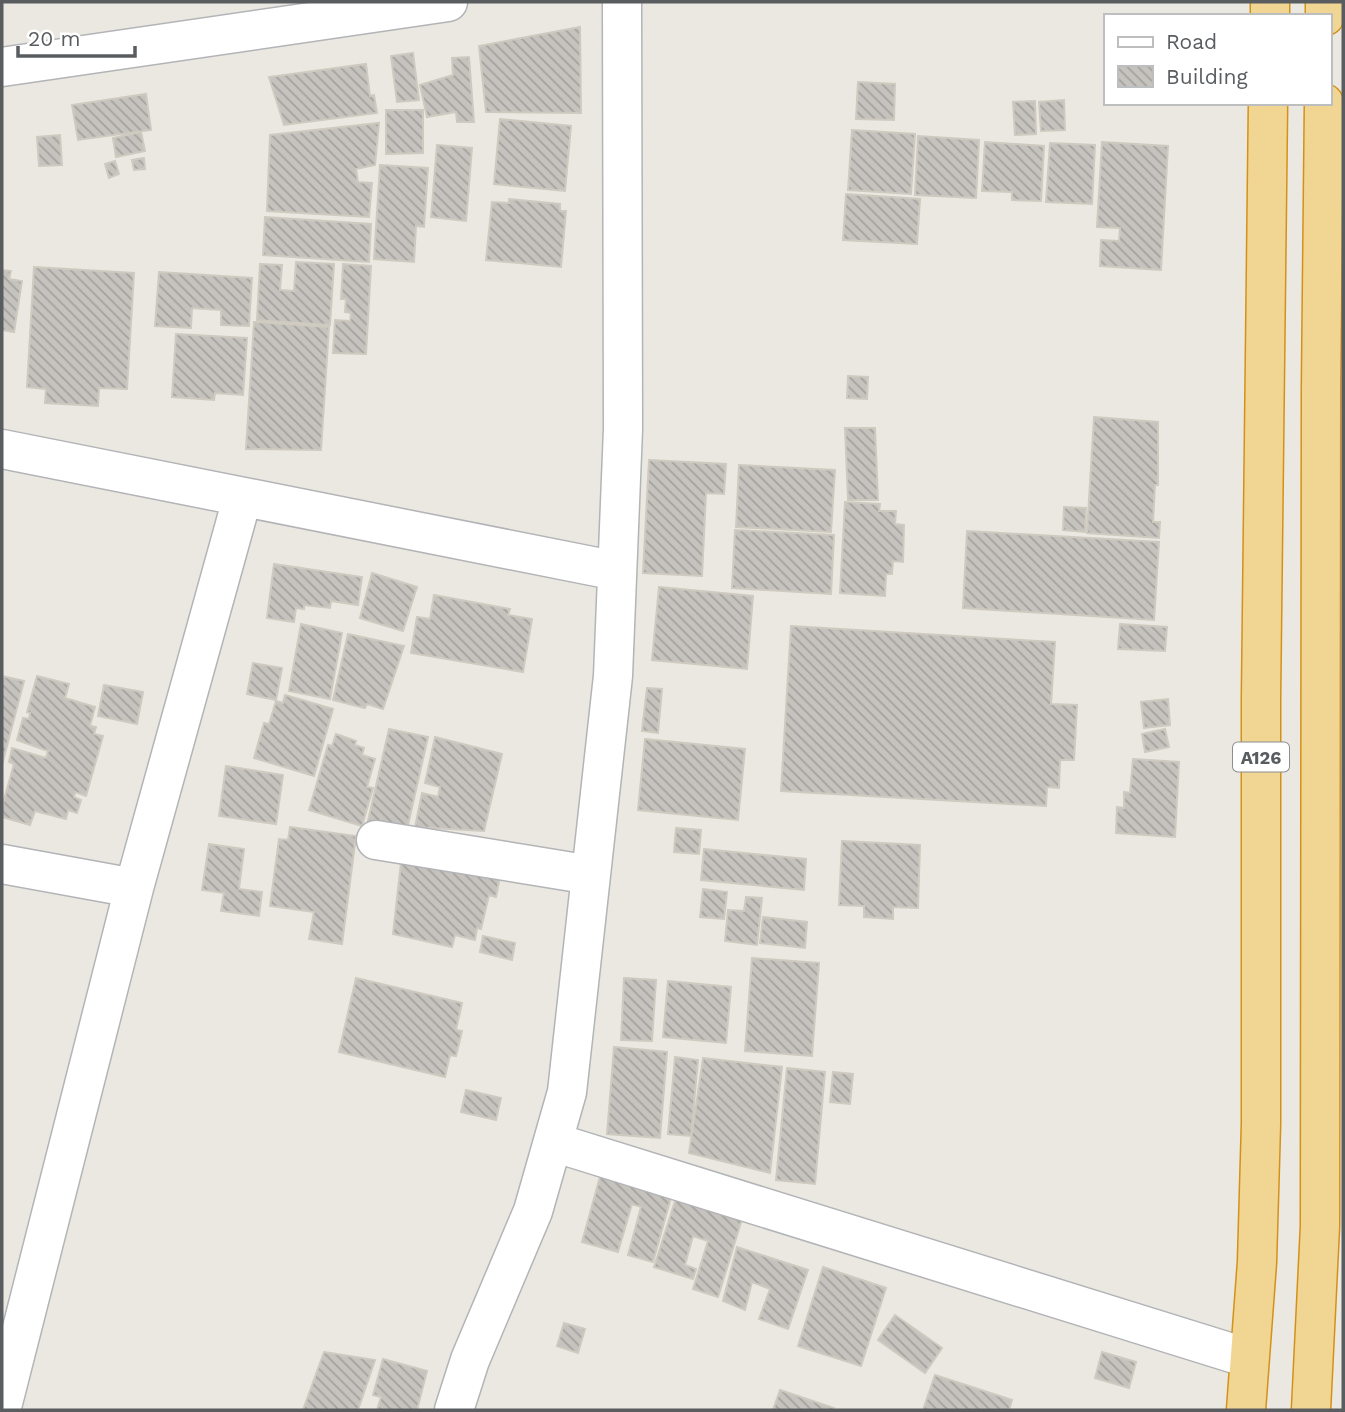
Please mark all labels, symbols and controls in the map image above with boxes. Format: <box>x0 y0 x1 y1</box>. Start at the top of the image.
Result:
scale bar <box>18 14 135 58</box>
legend <box>1104 14 1331 105</box>
text: 20 m <box>28 26 80 51</box>
text: Road <box>1166 29 1217 54</box>
text: Building <box>1166 64 1248 89</box>
road number: A126 <box>1233 742 1289 772</box>

